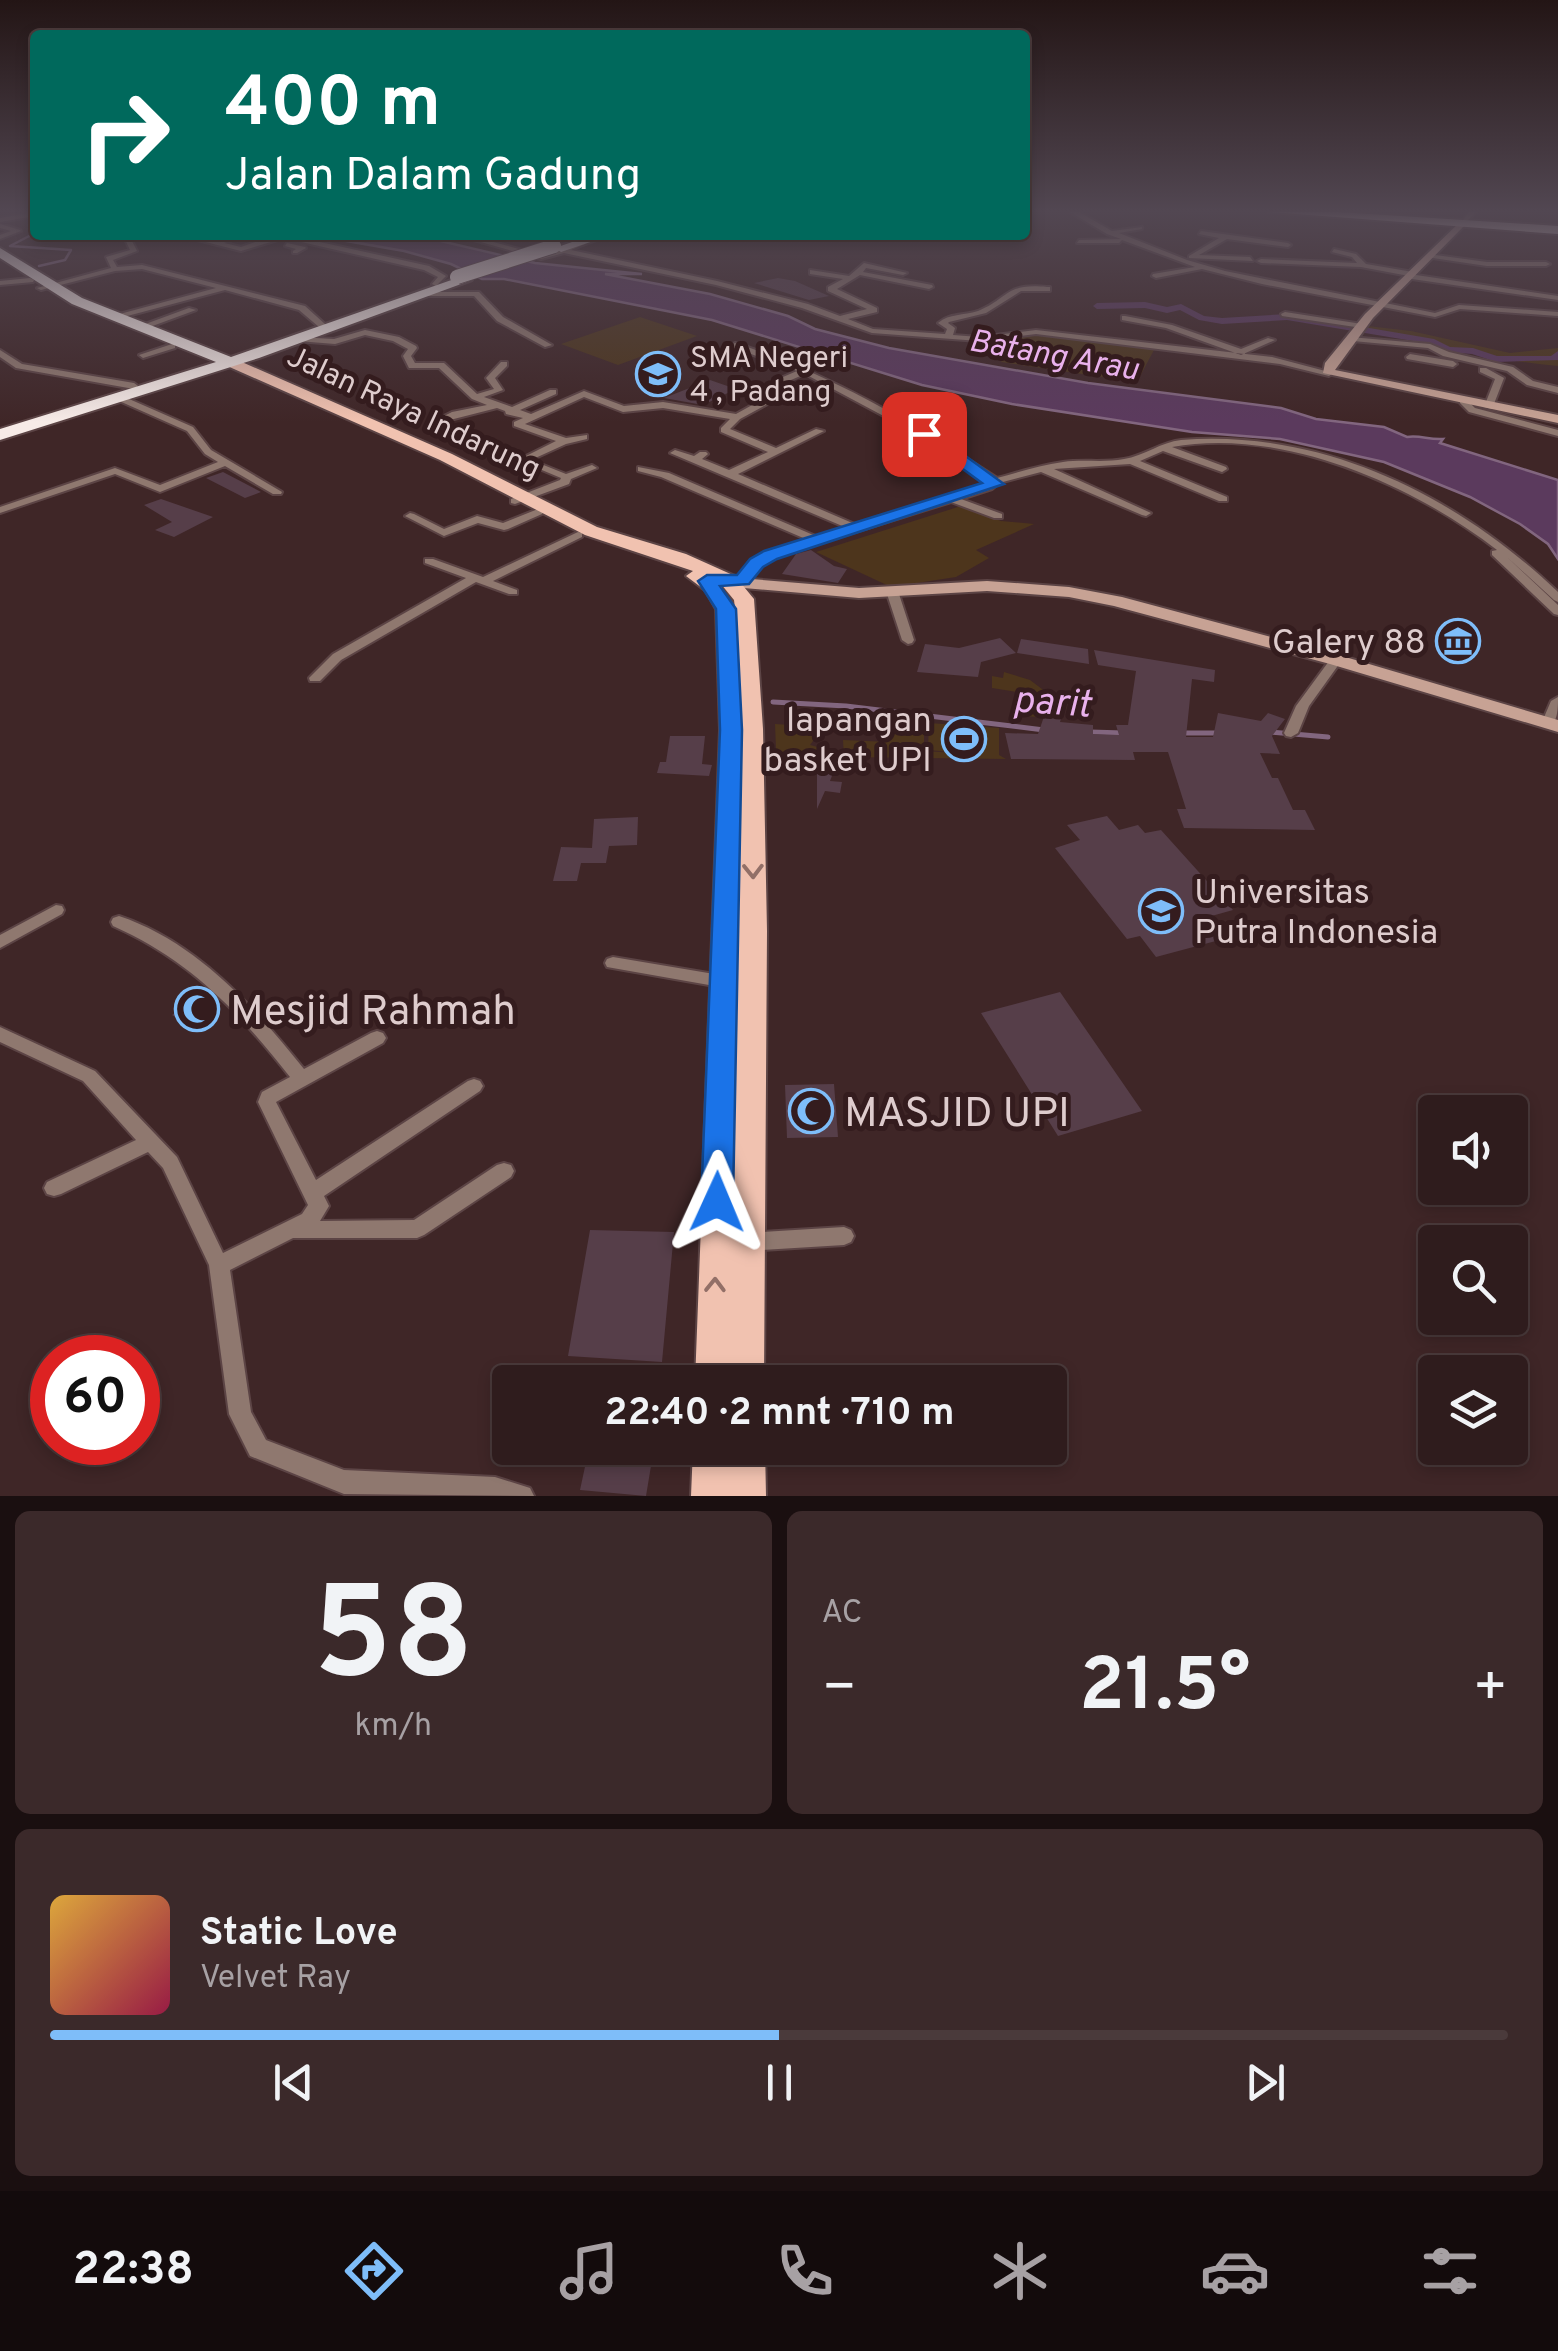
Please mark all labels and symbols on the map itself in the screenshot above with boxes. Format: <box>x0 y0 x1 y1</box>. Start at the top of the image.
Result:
water label: Batang Arau <box>966 322 1142 392</box>
street label: Jalan Raya Indarung <box>280 339 545 489</box>
place label: SMA Negeri 4 , Padang <box>690 341 848 412</box>
school or university icon: SMA Negeri 4 , Padang <box>635 351 681 397</box>
pin <box>882 392 967 477</box>
museum icon: Galery 88 <box>1435 618 1481 664</box>
place label: Galery 88 <box>1272 622 1426 666</box>
water label: parit <box>1011 677 1095 732</box>
place label: lapangan basket UPI <box>763 700 932 784</box>
sports icon: lapangan basket UPI <box>941 716 987 762</box>
one-way arrow <box>742 863 763 879</box>
place label: Universitas Putra Indonesia <box>1194 872 1438 956</box>
school or university icon: Universitas Putra Indonesia <box>1138 888 1184 934</box>
mosque icon: Mesjid Rahmah <box>174 986 220 1032</box>
place label: Mesjid Rahmah <box>230 987 516 1040</box>
mosque icon: MASJID UPI <box>788 1088 834 1134</box>
place label: MASJID UPI <box>844 1089 1070 1142</box>
position arrow <box>665 1150 769 1254</box>
one-way arrow <box>705 1277 726 1293</box>
speed limit sign: 60 <box>30 1335 160 1465</box>

